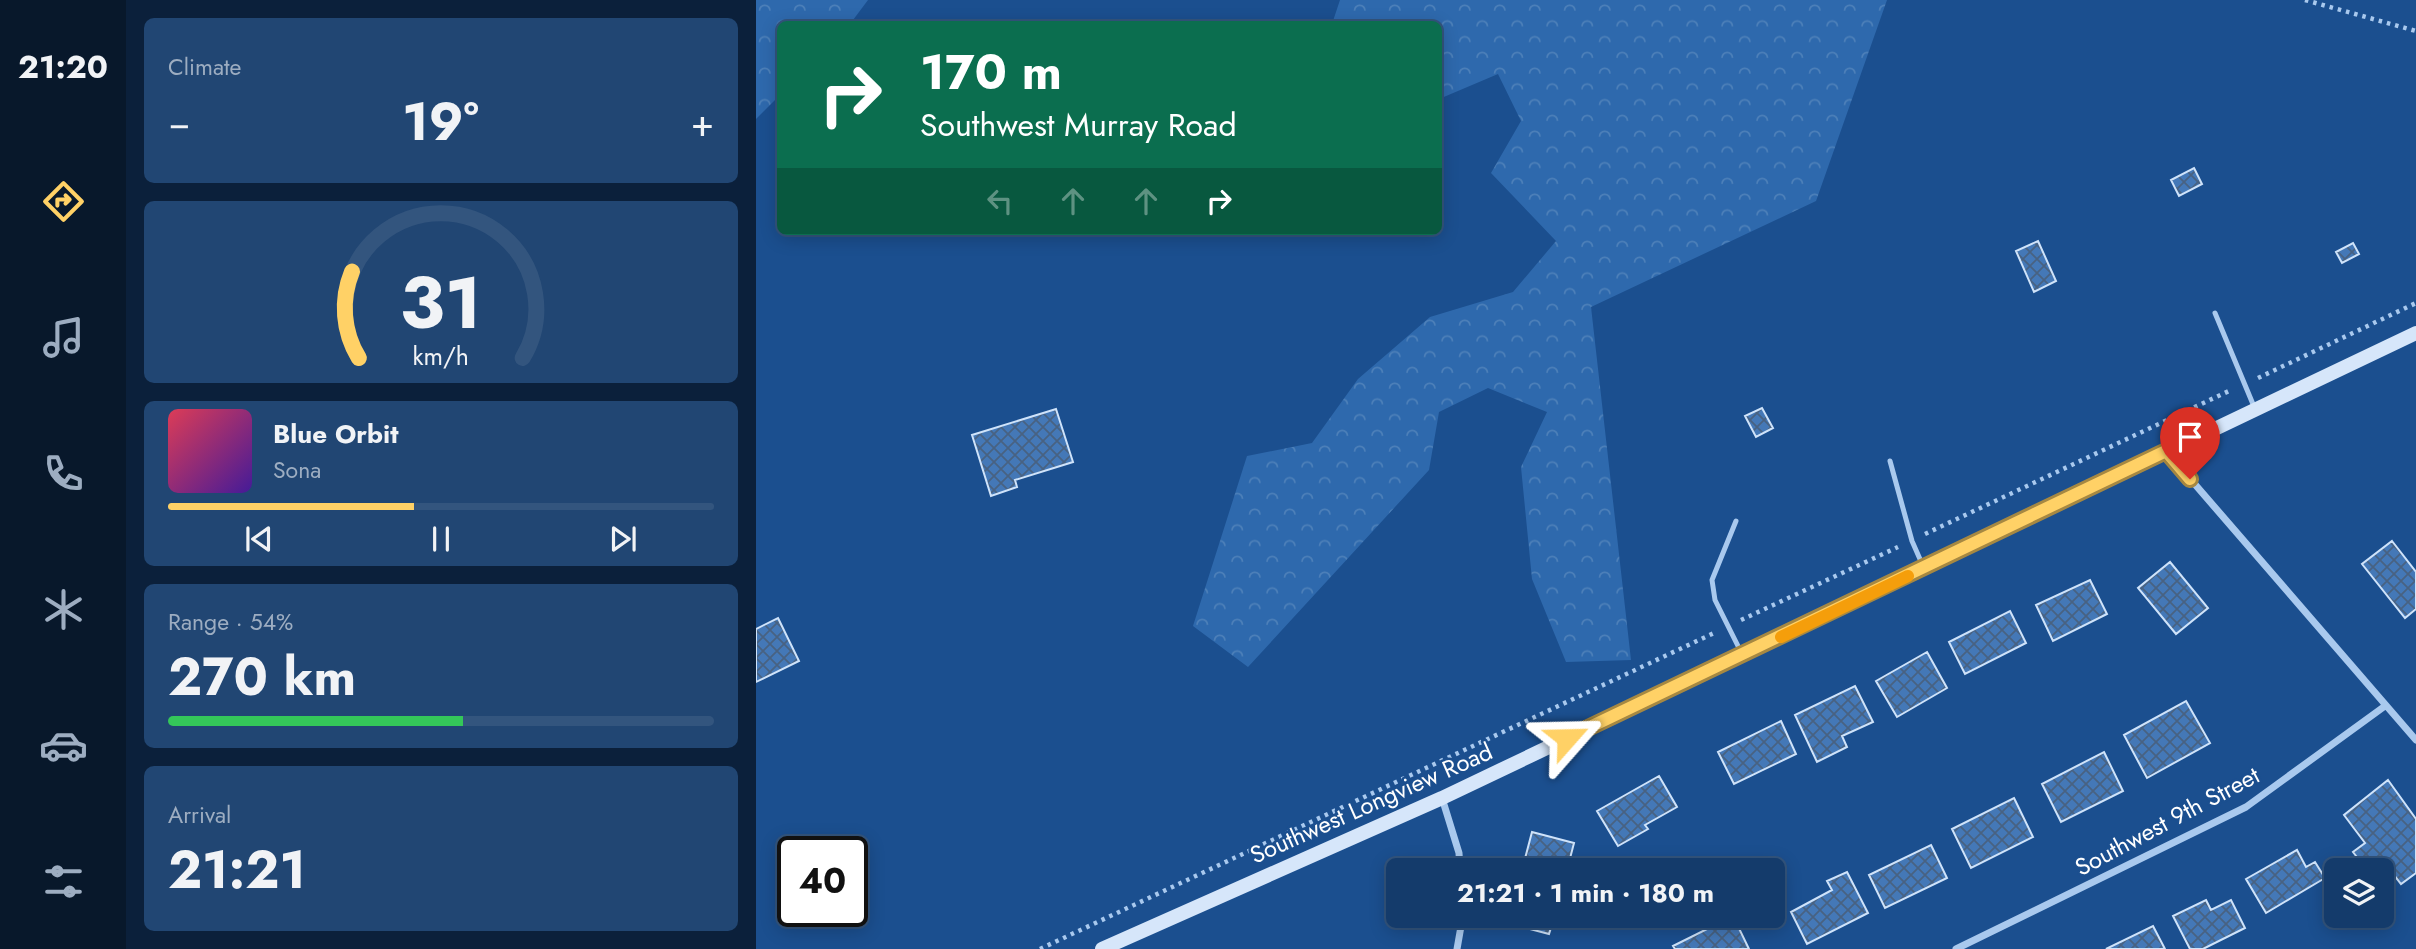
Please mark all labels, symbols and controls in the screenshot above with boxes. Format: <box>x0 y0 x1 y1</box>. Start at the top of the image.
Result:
text: 170 m <box>920 37 1062 107</box>
text: 21:20 <box>18 44 108 90</box>
icon: right <box>805 49 896 140</box>
text: Climate <box>168 50 241 84</box>
text: 19° <box>402 84 479 160</box>
text: − <box>168 95 190 150</box>
text: + <box>691 95 714 150</box>
text: Southwest Murray Road <box>920 102 1237 148</box>
icon: directions <box>39 177 88 226</box>
icon: left <box>981 182 1019 220</box>
icon: ahead <box>1054 182 1092 220</box>
icon: ahead <box>1127 182 1165 220</box>
icon: right <box>1200 182 1238 220</box>
text: 31 <box>400 250 482 355</box>
icon: music <box>39 313 88 362</box>
text: km/h <box>413 338 469 374</box>
pin <box>2160 407 2220 479</box>
text: Blue Orbit <box>273 415 398 453</box>
icon: arrive <box>2171 418 2209 456</box>
icon: phone <box>39 449 88 498</box>
text: Sona <box>273 453 321 487</box>
icon: previous <box>240 520 278 558</box>
icon: pause <box>422 520 460 558</box>
icon: next <box>604 520 642 558</box>
icon: climate <box>39 585 88 634</box>
text: Range · 54% <box>168 605 293 639</box>
text: 270 km <box>168 639 356 715</box>
position arrow <box>1530 701 1604 775</box>
icon: car <box>39 721 88 770</box>
street label: Southwest Longview Road <box>1244 734 1498 872</box>
street label: Southwest 9th Street <box>2068 757 2266 885</box>
text: Arrival <box>168 798 231 832</box>
text: 21:21 <box>168 832 306 908</box>
speed limit sign: 40 <box>777 836 868 927</box>
icon: filters <box>39 857 88 906</box>
map controls <box>2324 858 2394 928</box>
button: layers <box>2324 858 2394 928</box>
text: 21:21 · 1 min · 180 m <box>1457 874 1714 912</box>

